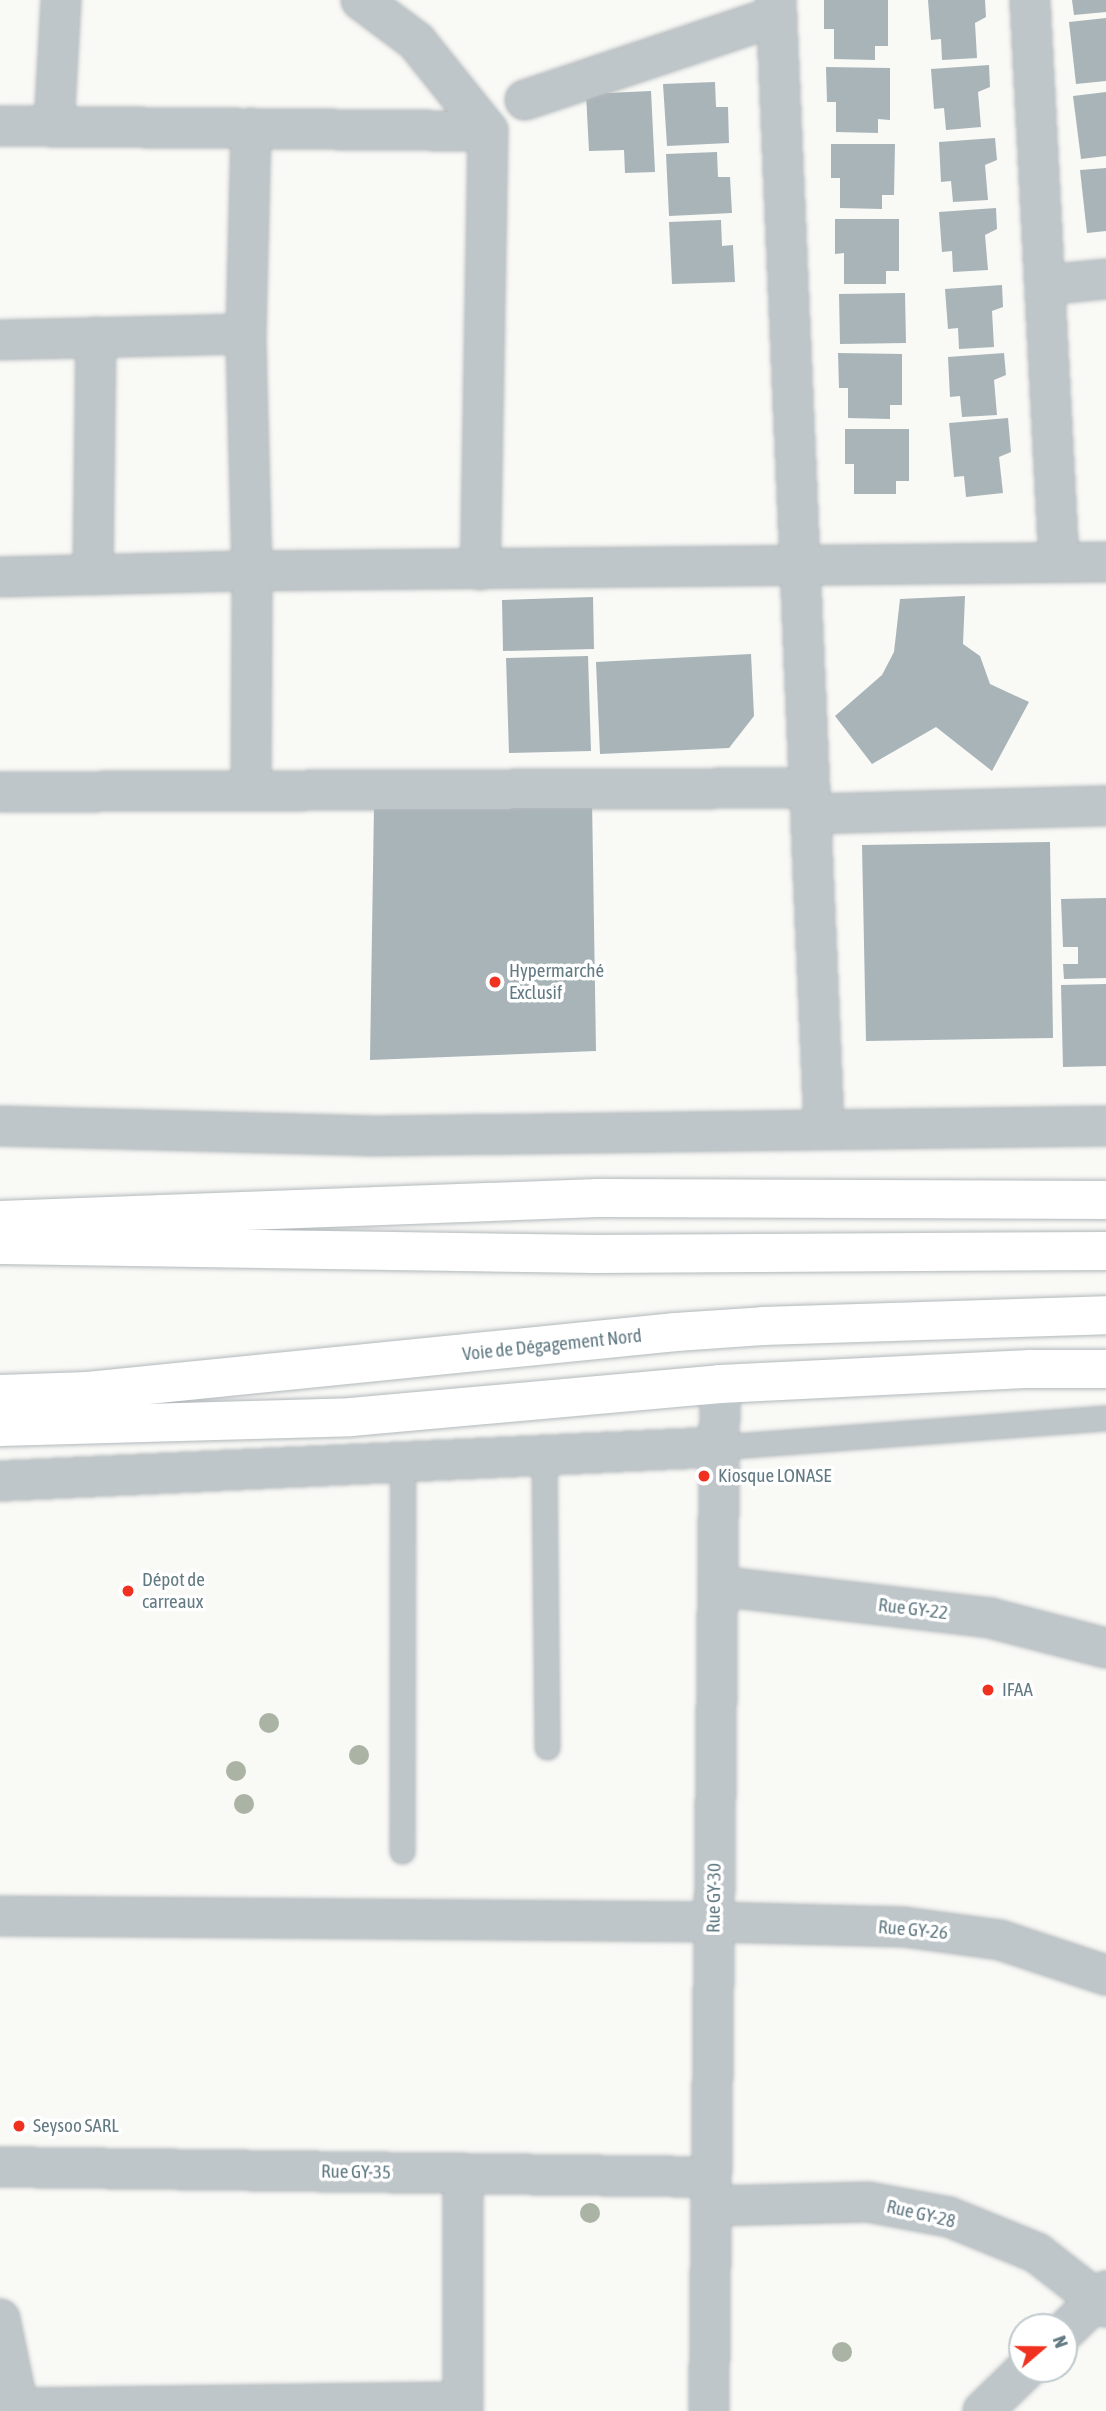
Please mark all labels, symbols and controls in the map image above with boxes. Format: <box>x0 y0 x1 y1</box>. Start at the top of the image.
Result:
place label: Hypermarché Exclusif <box>509 960 604 1004</box>
marker: Hypermarché Exclusif <box>487 974 503 990</box>
street label: Voie de Dégagement Nord <box>461 1324 643 1366</box>
place label: Kiosque LONASE <box>718 1465 831 1487</box>
marker: Kiosque LONASE <box>696 1468 712 1484</box>
place label: Dépot de carreaux <box>142 1569 205 1613</box>
marker: Dépot de carreaux <box>120 1583 136 1599</box>
street label: Rue GY-22 <box>877 1593 949 1625</box>
place label: IFAA <box>1002 1679 1033 1701</box>
marker: IFAA <box>980 1682 996 1698</box>
street label: Rue GY-30 <box>702 1863 726 1933</box>
street label: Rue GY-26 <box>877 1916 949 1944</box>
place label: Seysoo SARL <box>33 2115 119 2137</box>
marker: Seysoo SARL <box>11 2118 27 2134</box>
street label: Rue GY-35 <box>321 2160 391 2184</box>
street label: Rue GY-28 <box>884 2195 958 2233</box>
north arrow <box>1008 2313 1078 2383</box>
text: N <box>1049 2332 1073 2351</box>

